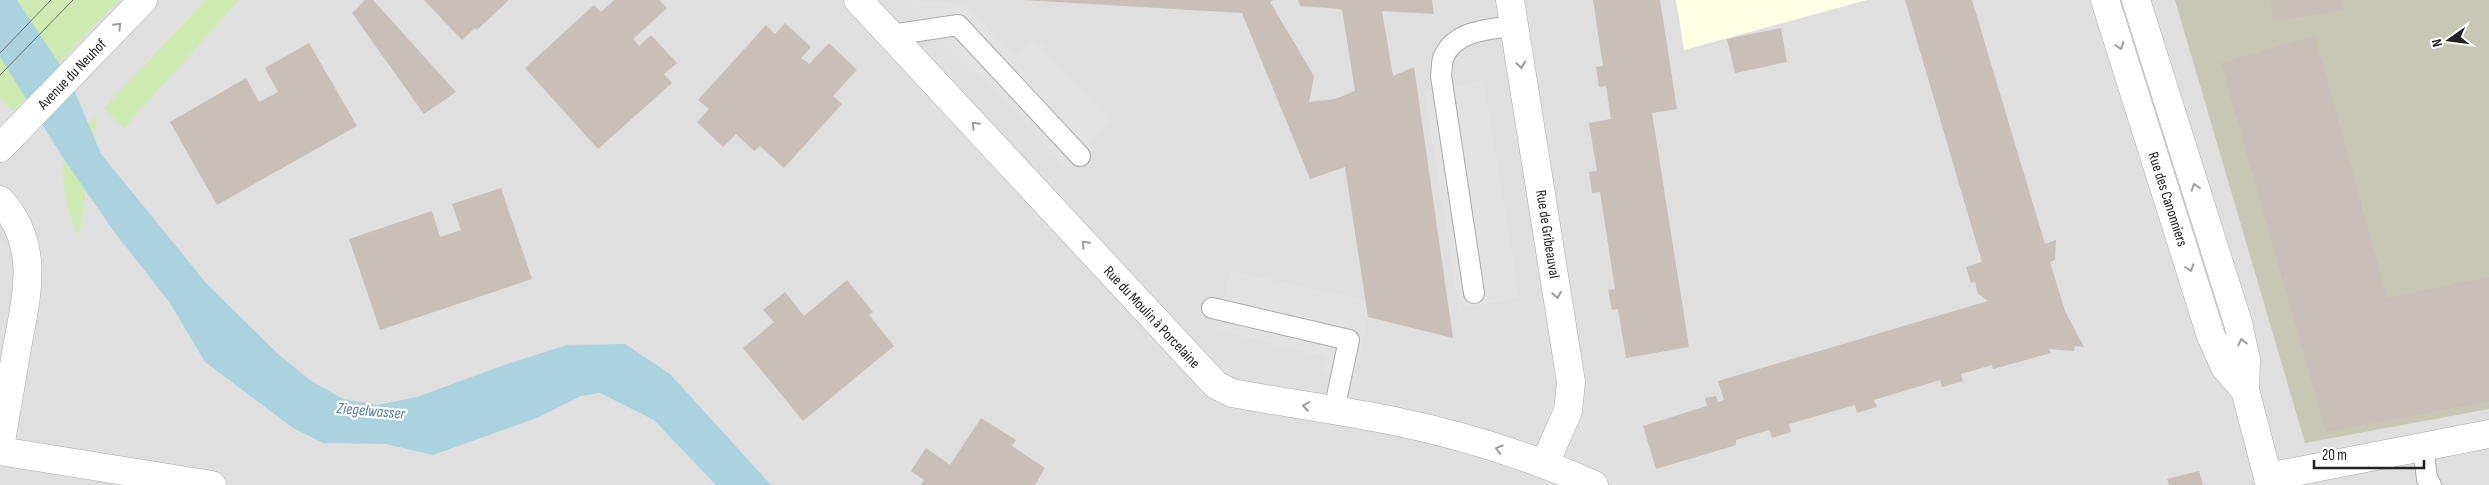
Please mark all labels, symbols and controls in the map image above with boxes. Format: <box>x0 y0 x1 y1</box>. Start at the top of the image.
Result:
north arrow <box>2424 15 2474 65</box>
one-way arrow <box>112 23 121 32</box>
street label: Avenue du Neuhof <box>33 35 111 114</box>
text: N <box>2428 37 2446 49</box>
one-way arrow <box>2114 42 2124 50</box>
one-way arrow <box>1515 61 1525 70</box>
one-way arrow <box>972 122 981 131</box>
street label: Rue des Canonniers <box>2143 149 2192 249</box>
one-way arrow <box>2191 183 2201 191</box>
street label: Rue de Gribeauval <box>1531 188 1564 280</box>
one-way arrow <box>1082 241 1091 250</box>
street label: Rue du Moulin à Porcelaine <box>1099 262 1204 373</box>
one-way arrow <box>2184 264 2194 272</box>
one-way arrow <box>1552 291 1562 299</box>
one-way arrow <box>2237 338 2248 347</box>
water label: Ziegelwasser <box>335 399 406 424</box>
one-way arrow <box>1302 401 1311 411</box>
scale bar <box>2314 438 2424 470</box>
one-way arrow <box>1495 445 1503 455</box>
text: 20 m <box>2322 446 2347 465</box>

